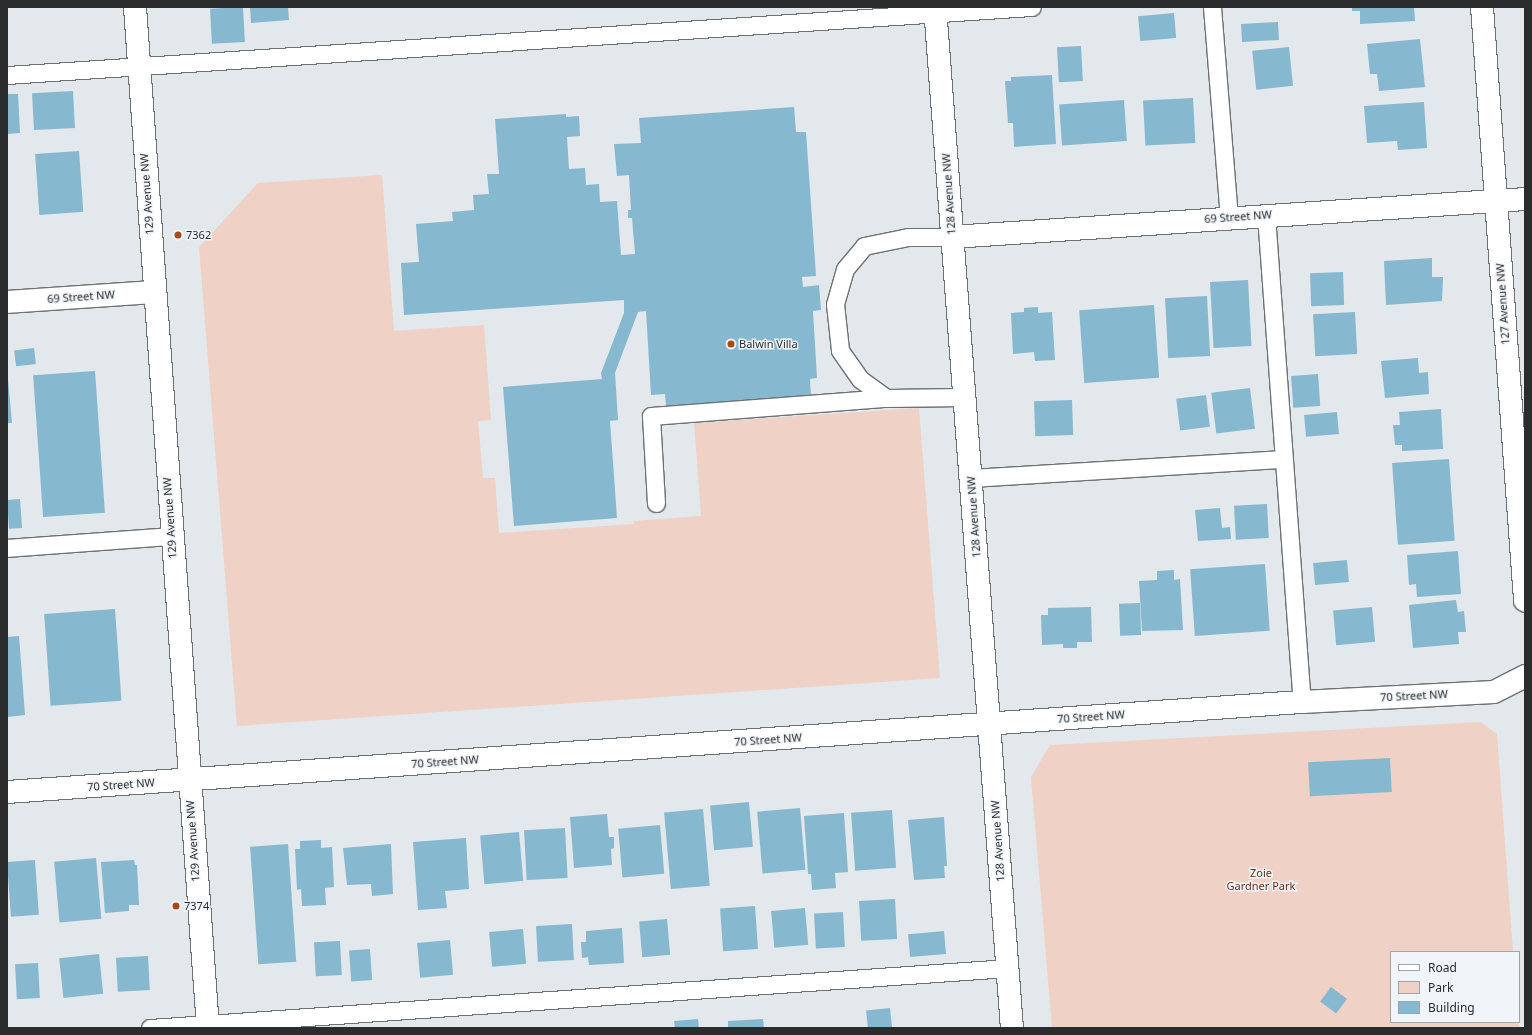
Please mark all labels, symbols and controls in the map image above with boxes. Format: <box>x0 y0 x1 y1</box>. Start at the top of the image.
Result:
street label: 129 Avenue NW <box>138 153 156 235</box>
street label: 128 Avenue NW <box>940 153 958 235</box>
street label: 69 Street NW <box>1204 208 1272 226</box>
place label: 7362 <box>186 228 211 242</box>
marker: 7362 <box>173 230 183 240</box>
street label: 127 Avenue NW <box>1494 263 1512 345</box>
street label: 69 Street NW <box>47 288 115 306</box>
place label: Balwin Villa <box>739 337 798 351</box>
marker: Balwin Villa <box>726 339 736 349</box>
street label: 128 Avenue NW <box>965 476 983 558</box>
street label: 129 Avenue NW <box>161 477 179 559</box>
street label: 70 Street NW <box>1380 688 1448 704</box>
street label: 70 Street NW <box>1057 708 1125 726</box>
street label: 70 Street NW <box>734 731 802 749</box>
street label: 70 Street NW <box>411 753 479 771</box>
street label: 70 Street NW <box>87 776 155 794</box>
street label: 129 Avenue NW <box>184 800 202 882</box>
street label: 128 Avenue NW <box>989 800 1007 882</box>
park label: Zoie Gardner Park <box>1227 867 1295 893</box>
place label: 7374 <box>184 899 209 913</box>
marker: 7374 <box>171 901 181 911</box>
legend <box>1390 951 1520 1023</box>
text: Road <box>1428 959 1457 976</box>
text: Park <box>1428 979 1453 996</box>
text: Building <box>1428 999 1475 1016</box>

